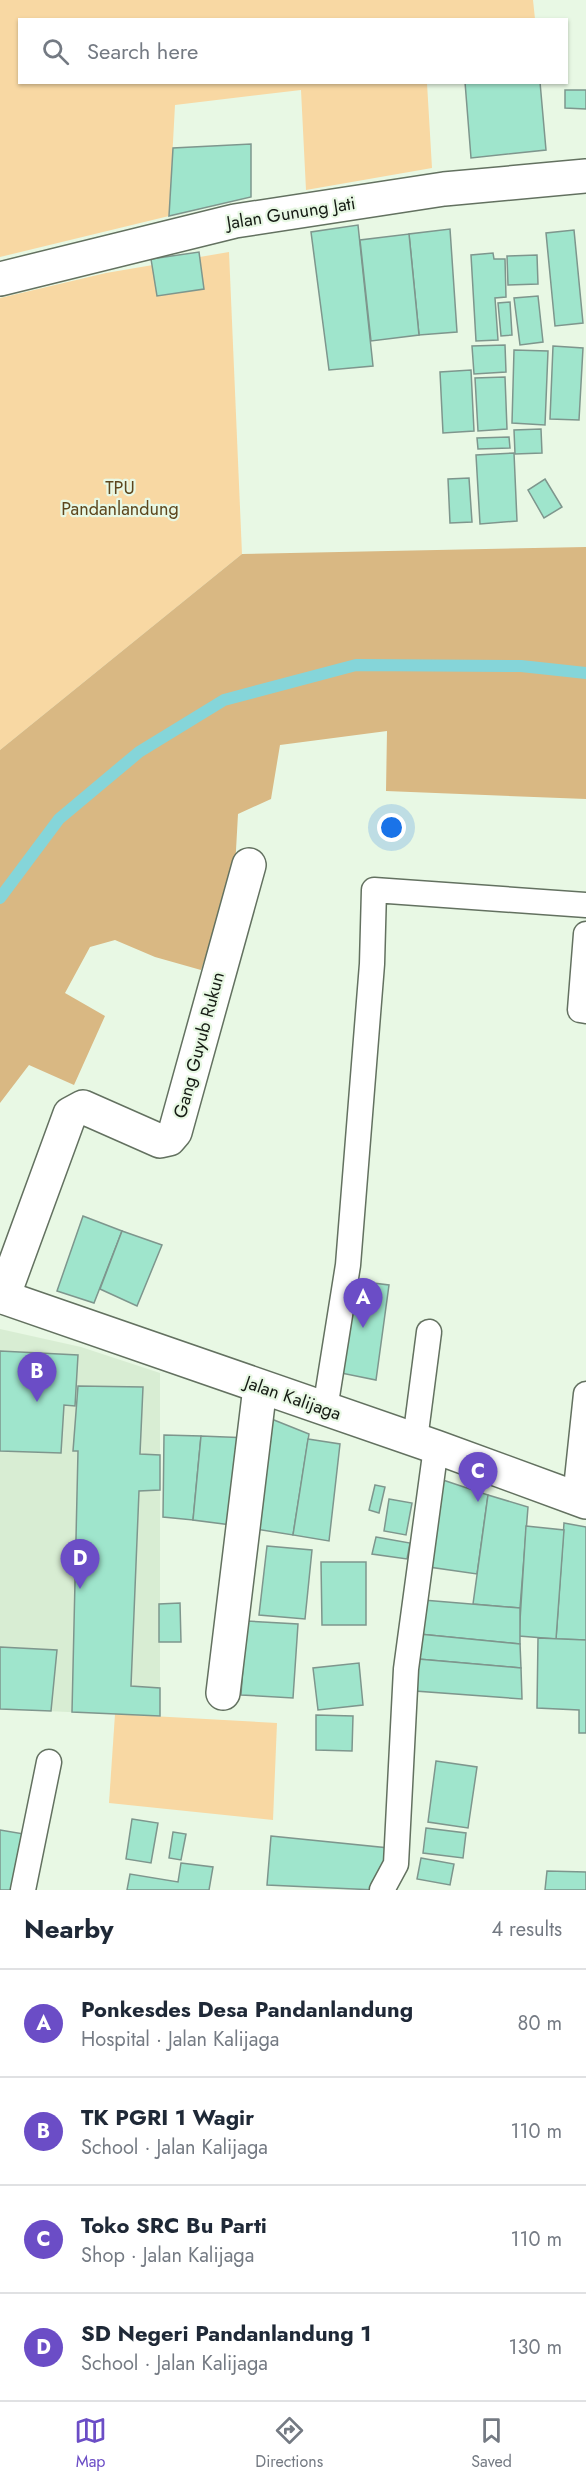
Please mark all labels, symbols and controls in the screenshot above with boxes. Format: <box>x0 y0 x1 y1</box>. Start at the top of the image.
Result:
search box <box>18 18 568 84</box>
icon: search <box>39 35 72 68</box>
text: Search here <box>87 35 198 67</box>
street label: Jalan Gunung Jati <box>223 190 357 236</box>
park label: TPU Pandanlandung <box>61 475 179 522</box>
your location <box>377 813 406 842</box>
street label: Gang Guyub Rukun <box>167 969 231 1121</box>
pin: A <box>344 1278 382 1328</box>
pin: B <box>18 1352 57 1402</box>
street label: Jalan Kalijaga <box>239 1369 345 1427</box>
pin: C <box>458 1452 498 1502</box>
pin: D <box>60 1540 100 1589</box>
text: Nearby <box>24 1910 113 1948</box>
text: 4 results <box>491 1915 562 1944</box>
text: Ponkesdes Desa Pandanlandung <box>81 1993 413 2025</box>
text: A <box>36 2009 51 2038</box>
text: 80 m <box>517 2009 562 2038</box>
text: Hospital · Jalan Kalijaga <box>81 2025 279 2054</box>
text: TK PGRI 1 Wagir <box>81 2101 254 2133</box>
text: B <box>37 2117 50 2146</box>
text: 110 m <box>510 2117 562 2146</box>
text: School · Jalan Kalijaga <box>81 2133 268 2162</box>
text: Toko SRC Bu Parti <box>81 2209 267 2241</box>
text: C <box>36 2225 51 2254</box>
text: 110 m <box>510 2225 562 2254</box>
text: Shop · Jalan Kalijaga <box>81 2241 254 2270</box>
text: SD Negeri Pandanlandung 1 <box>81 2317 371 2349</box>
text: D <box>36 2333 51 2362</box>
text: 130 m <box>508 2333 562 2362</box>
text: School · Jalan Kalijaga <box>81 2349 268 2378</box>
tab: Map <box>74 2414 107 2473</box>
tab: Directions <box>255 2414 323 2473</box>
tab: Saved <box>471 2414 512 2473</box>

